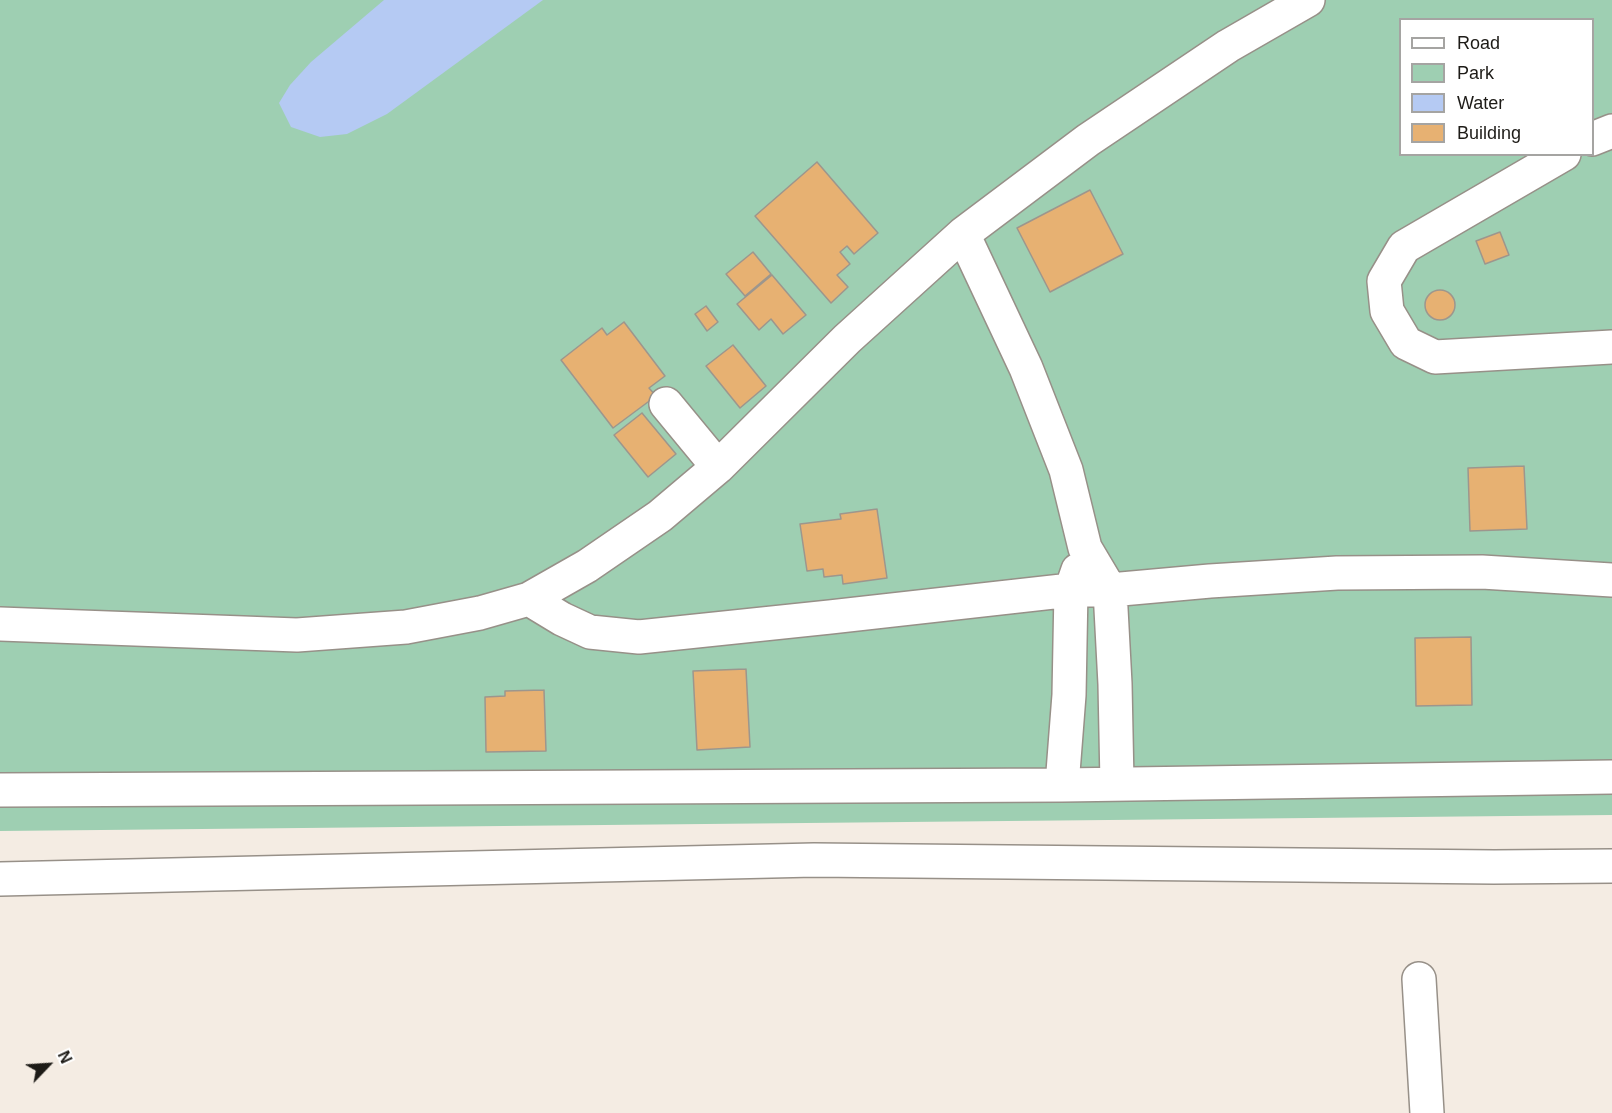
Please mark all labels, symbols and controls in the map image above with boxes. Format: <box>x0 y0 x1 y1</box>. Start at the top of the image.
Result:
legend <box>1399 18 1594 156</box>
text: Road <box>1457 33 1500 53</box>
text: Park <box>1457 63 1494 83</box>
text: Water <box>1457 93 1504 113</box>
text: Building <box>1457 123 1521 143</box>
north arrow <box>18 1035 78 1095</box>
text: N <box>55 1048 75 1066</box>

